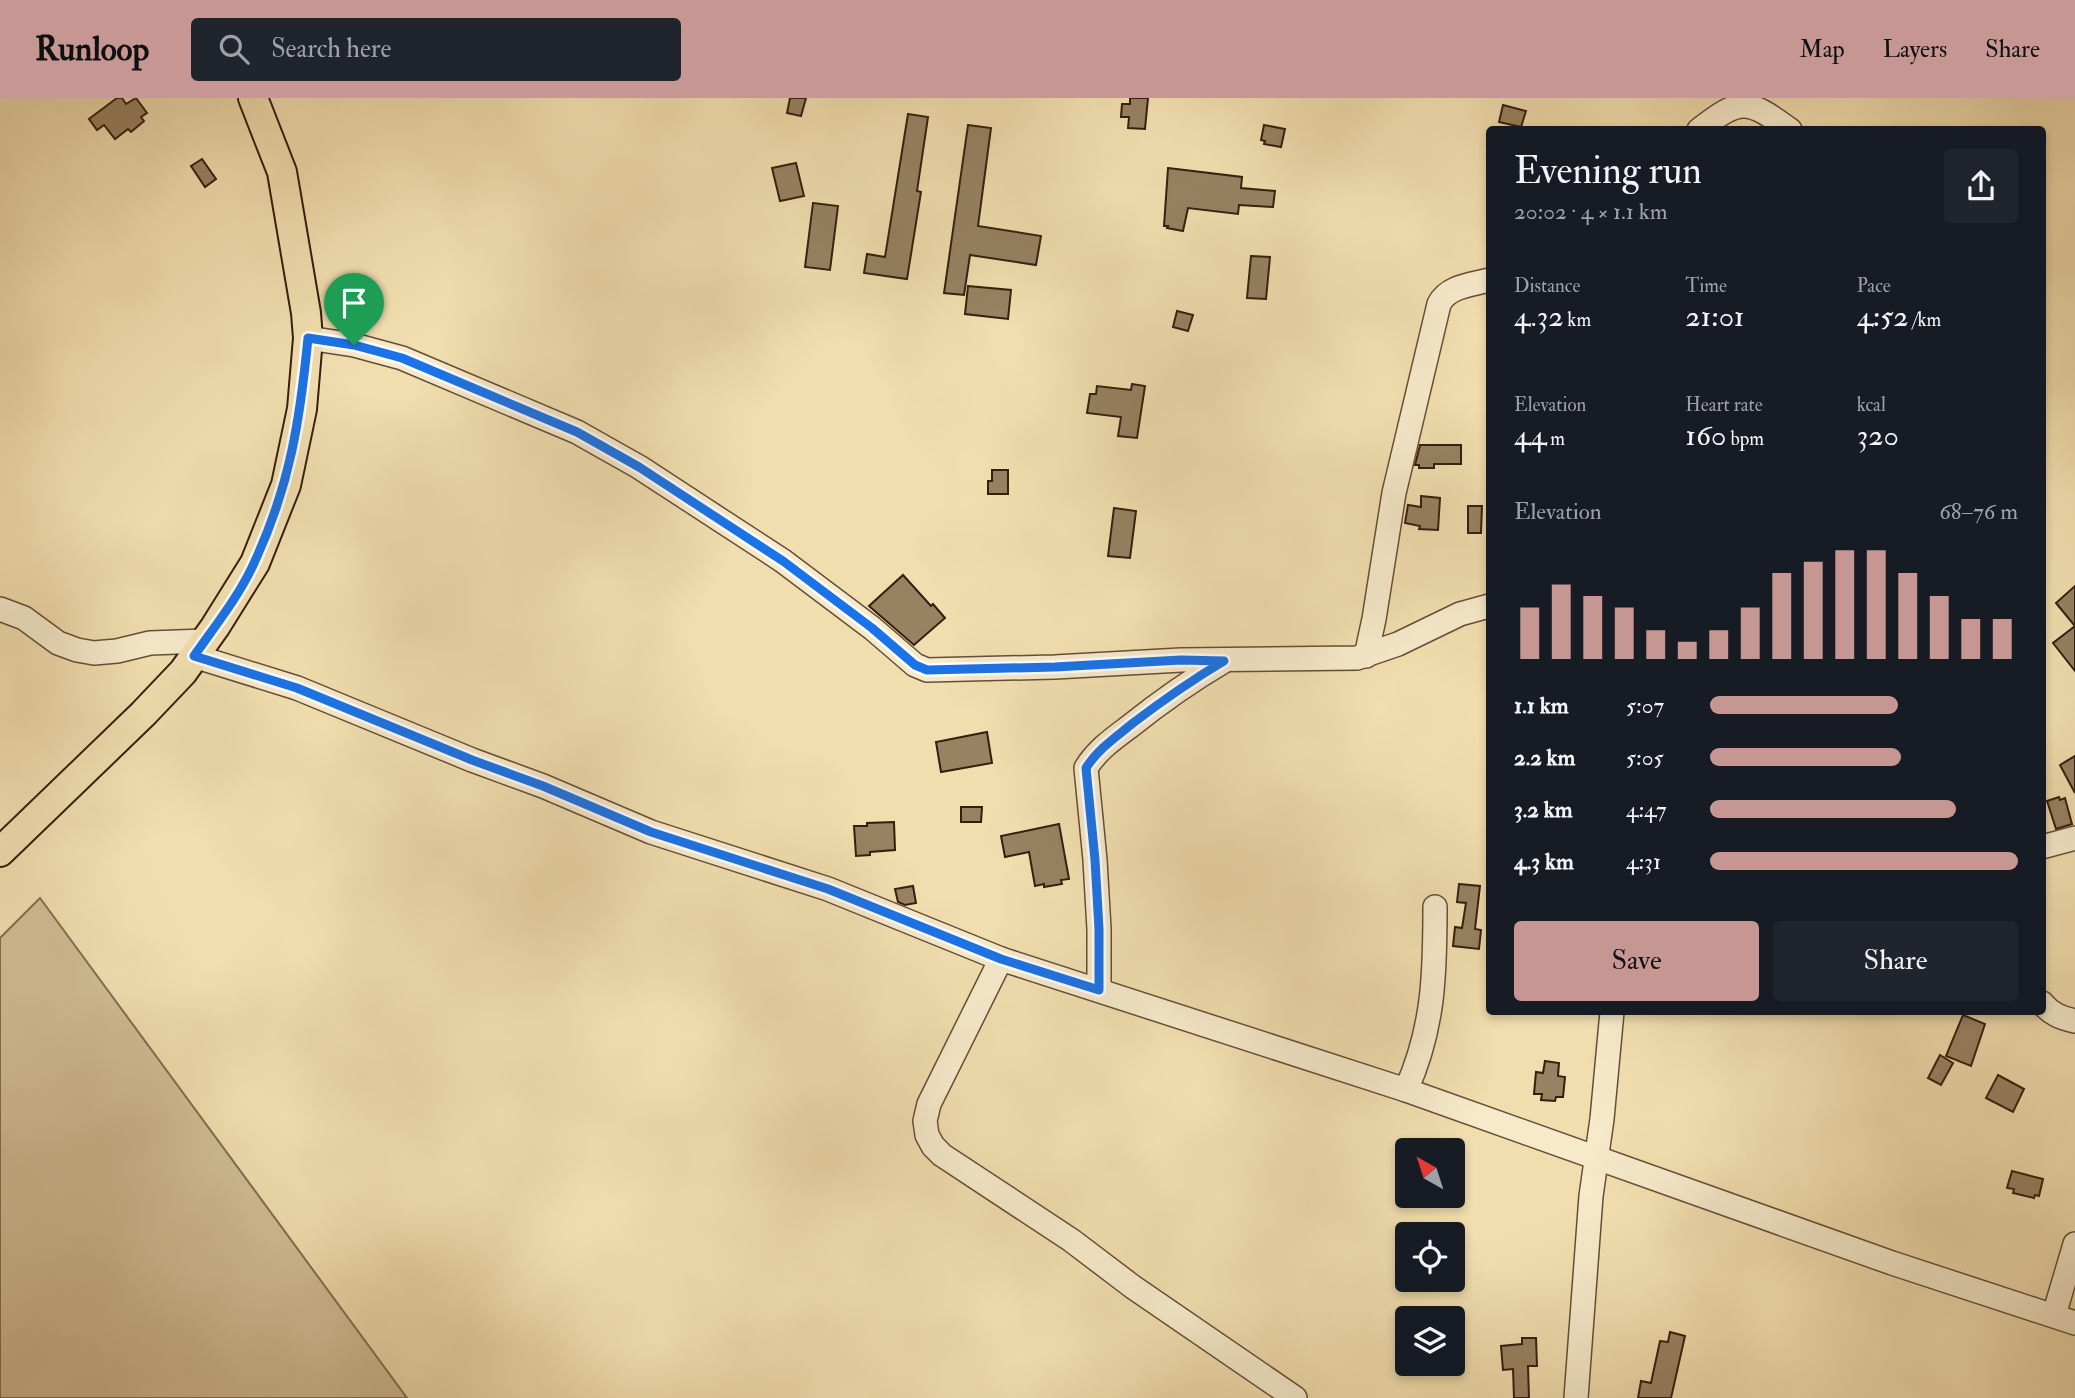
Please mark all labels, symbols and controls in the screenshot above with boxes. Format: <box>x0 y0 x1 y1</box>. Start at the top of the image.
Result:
search box <box>191 18 681 81</box>
text: Runloop <box>35 29 149 70</box>
icon: search <box>215 30 253 68</box>
text: Search here <box>271 33 391 65</box>
text: Map <box>1800 34 1845 65</box>
text: Layers <box>1883 34 1947 65</box>
text: Share <box>1985 34 2040 65</box>
text: Evening run <box>1514 147 1702 195</box>
button: share <box>1944 149 2018 223</box>
text: 20:02 · 4 × 1.1 km <box>1514 197 1668 226</box>
pin <box>324 273 384 345</box>
text: Distance <box>1514 274 1580 298</box>
text: Time <box>1685 274 1727 298</box>
text: Pace <box>1857 274 1891 298</box>
icon: arrive <box>335 284 373 322</box>
text: 4.32 <box>1514 298 1563 335</box>
text: 21:01 <box>1685 298 1745 335</box>
text: 4:52 <box>1857 298 1909 335</box>
text: km <box>1563 308 1591 332</box>
text: /km <box>1909 308 1941 332</box>
text: Elevation <box>1514 393 1586 417</box>
text: Heart rate <box>1685 393 1763 417</box>
text: kcal <box>1857 393 1886 417</box>
text: 44 <box>1514 417 1546 454</box>
text: 160 <box>1685 417 1726 454</box>
text: 320 <box>1857 417 1899 454</box>
text: m <box>1546 427 1565 451</box>
text: bpm <box>1726 427 1764 451</box>
text: Elevation <box>1514 497 1602 526</box>
text: 68–76 m <box>1939 497 2018 526</box>
text: 1.1 km <box>1514 691 1569 720</box>
text: 5:07 <box>1626 691 1664 720</box>
text: 2.2 km <box>1514 743 1575 772</box>
text: 5:05 <box>1626 743 1664 772</box>
text: 3.2 km <box>1514 795 1573 824</box>
text: 4:47 <box>1626 795 1667 824</box>
text: 4.3 km <box>1514 847 1574 876</box>
text: 4:31 <box>1626 847 1661 876</box>
button: Save <box>1514 921 1759 1001</box>
button: Share <box>1773 921 2018 1001</box>
north arrow <box>1395 1138 1465 1208</box>
map controls <box>1395 1138 1465 1376</box>
button: locate <box>1395 1222 1465 1292</box>
button: layers <box>1395 1306 1465 1376</box>

